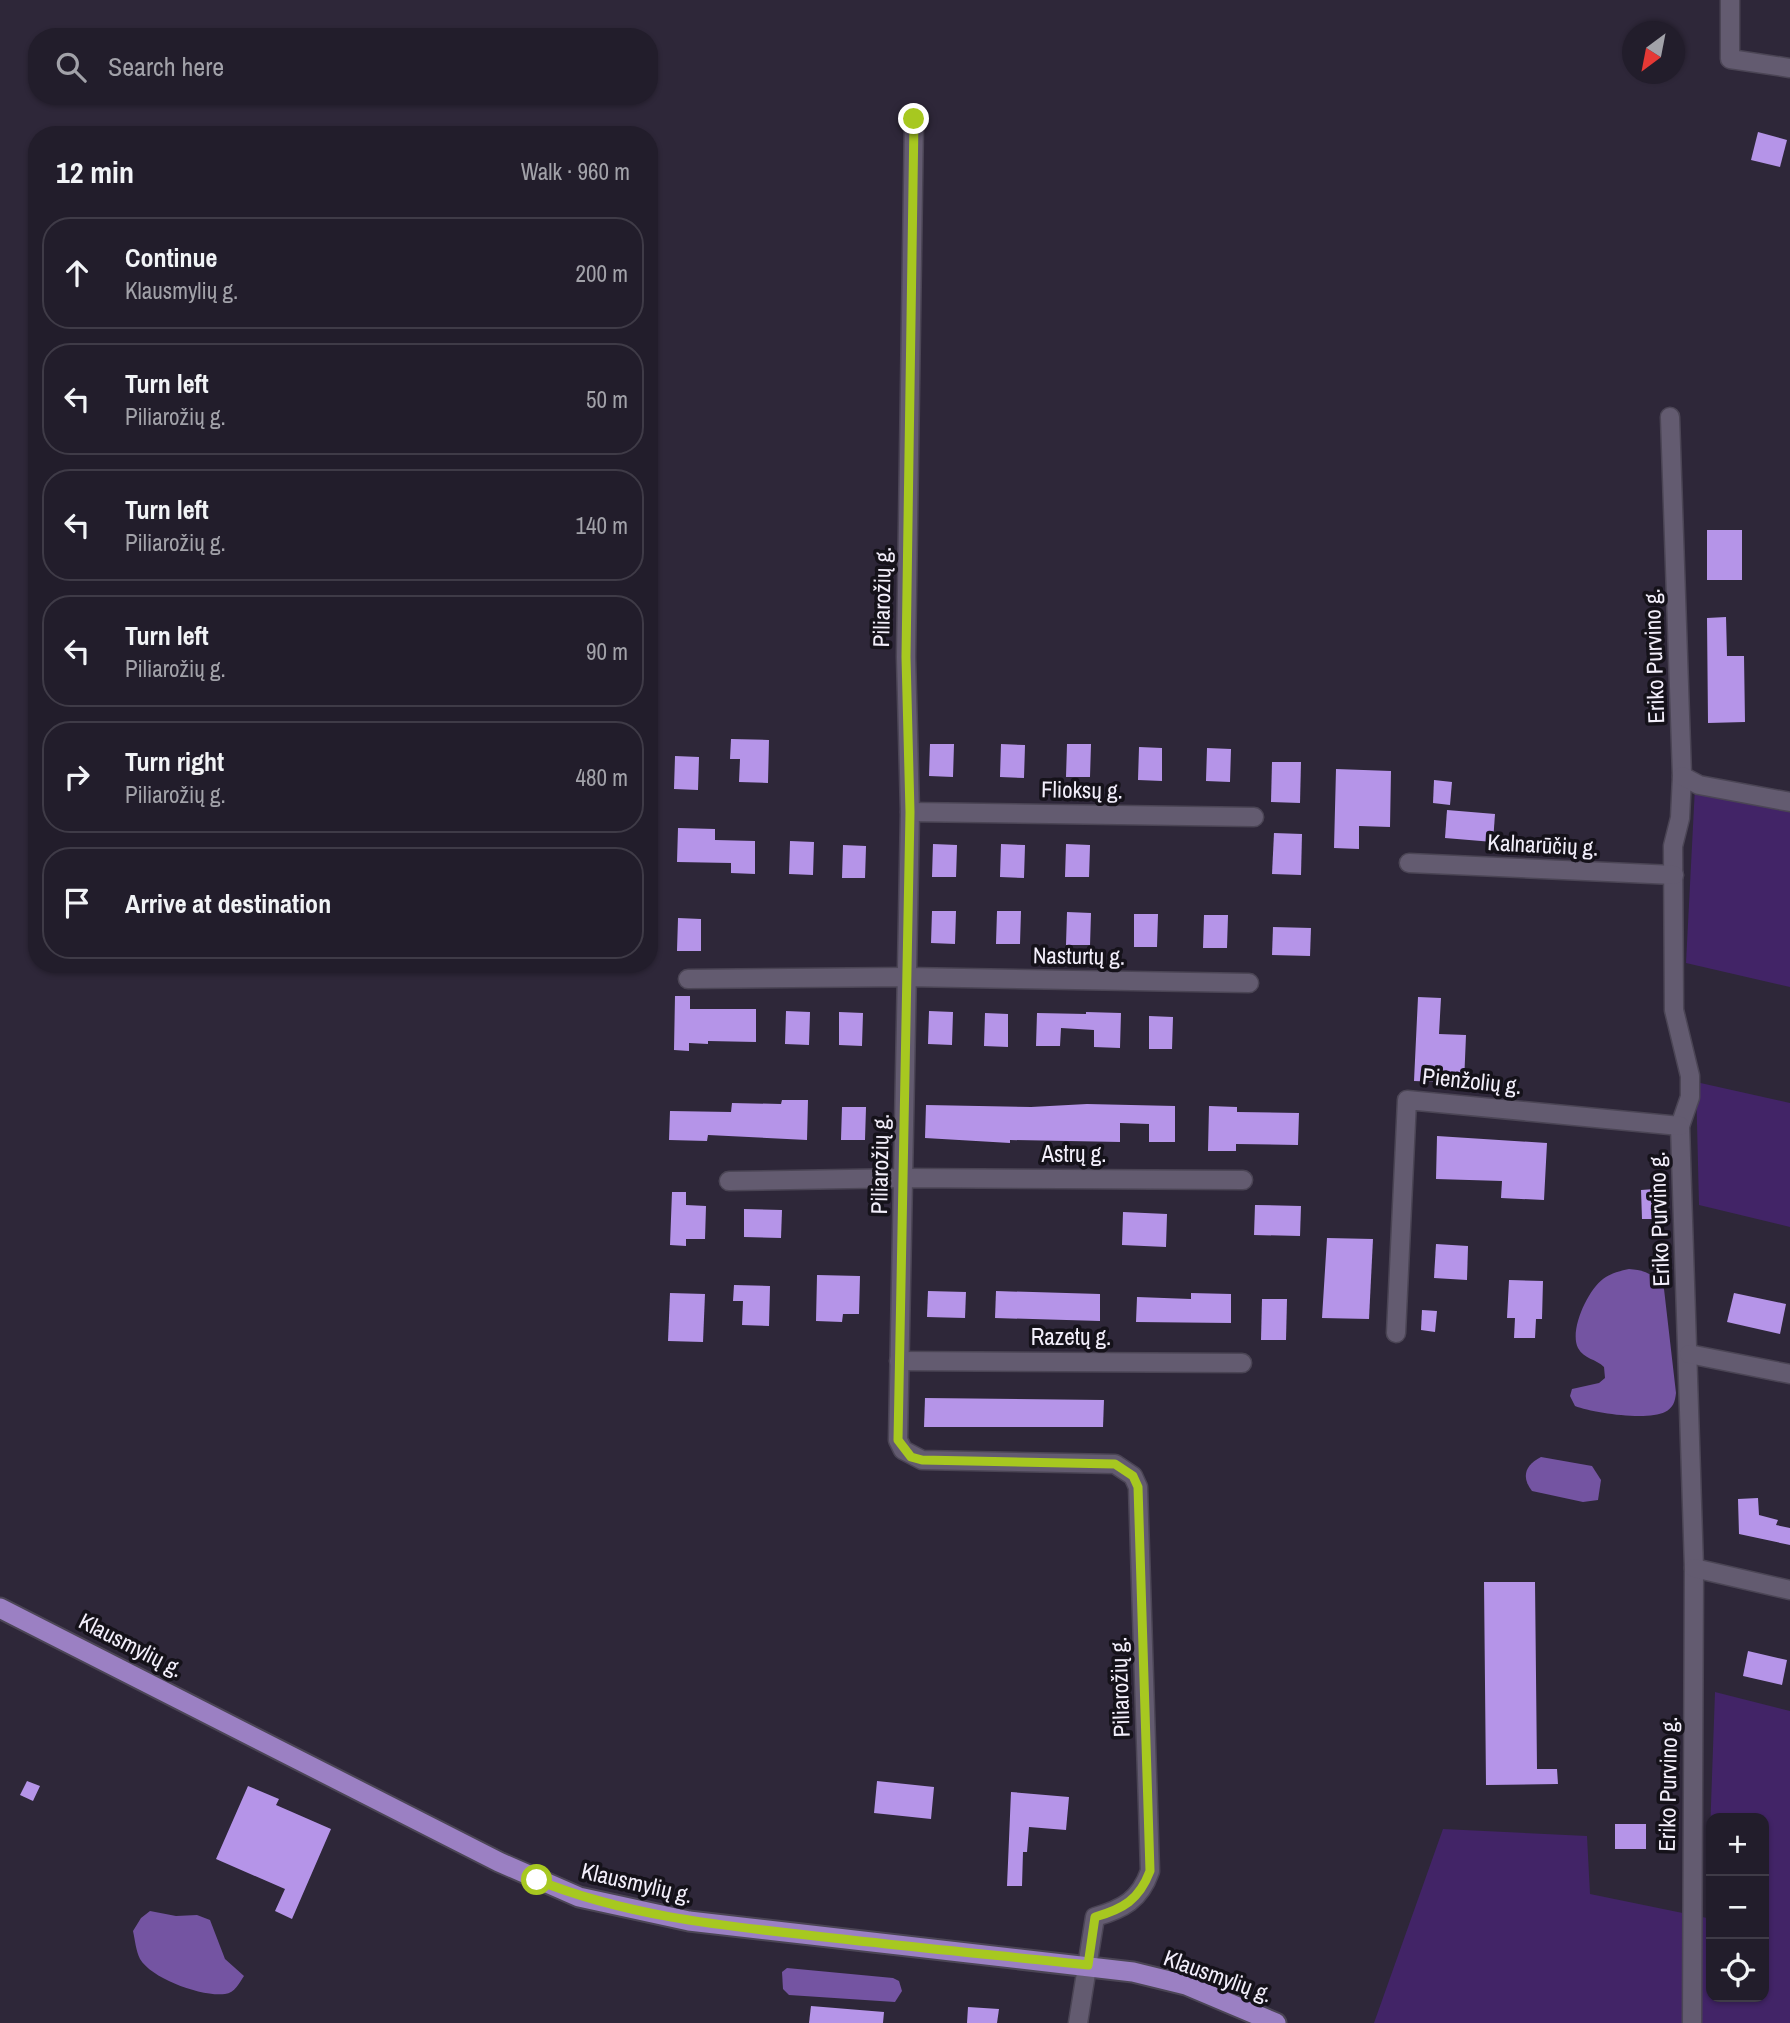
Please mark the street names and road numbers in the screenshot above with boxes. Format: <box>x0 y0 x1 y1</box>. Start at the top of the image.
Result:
street label: Piliarožių g. <box>865 546 898 648</box>
street label: Eriko Purvino g. <box>1636 588 1671 724</box>
street label: Flioksų g. <box>1041 773 1123 806</box>
street label: Kalnarūčių g. <box>1487 826 1599 863</box>
street label: Nasturtų g. <box>1033 939 1125 972</box>
street label: Pienžolių g. <box>1421 1060 1523 1101</box>
street label: Piliarožių g. <box>863 1113 896 1215</box>
street label: Astrų g. <box>1041 1138 1107 1169</box>
street label: Eriko Purvino g. <box>1641 1151 1676 1287</box>
street label: Razetų g. <box>1031 1321 1111 1352</box>
street label: Klausmylių g. <box>74 1605 189 1684</box>
street label: Piliarožių g. <box>1102 1636 1137 1738</box>
street label: Eriko Purvino g. <box>1651 1716 1684 1852</box>
street label: Klausmylių g. <box>578 1855 696 1910</box>
street label: Klausmylių g. <box>1160 1942 1277 2009</box>

